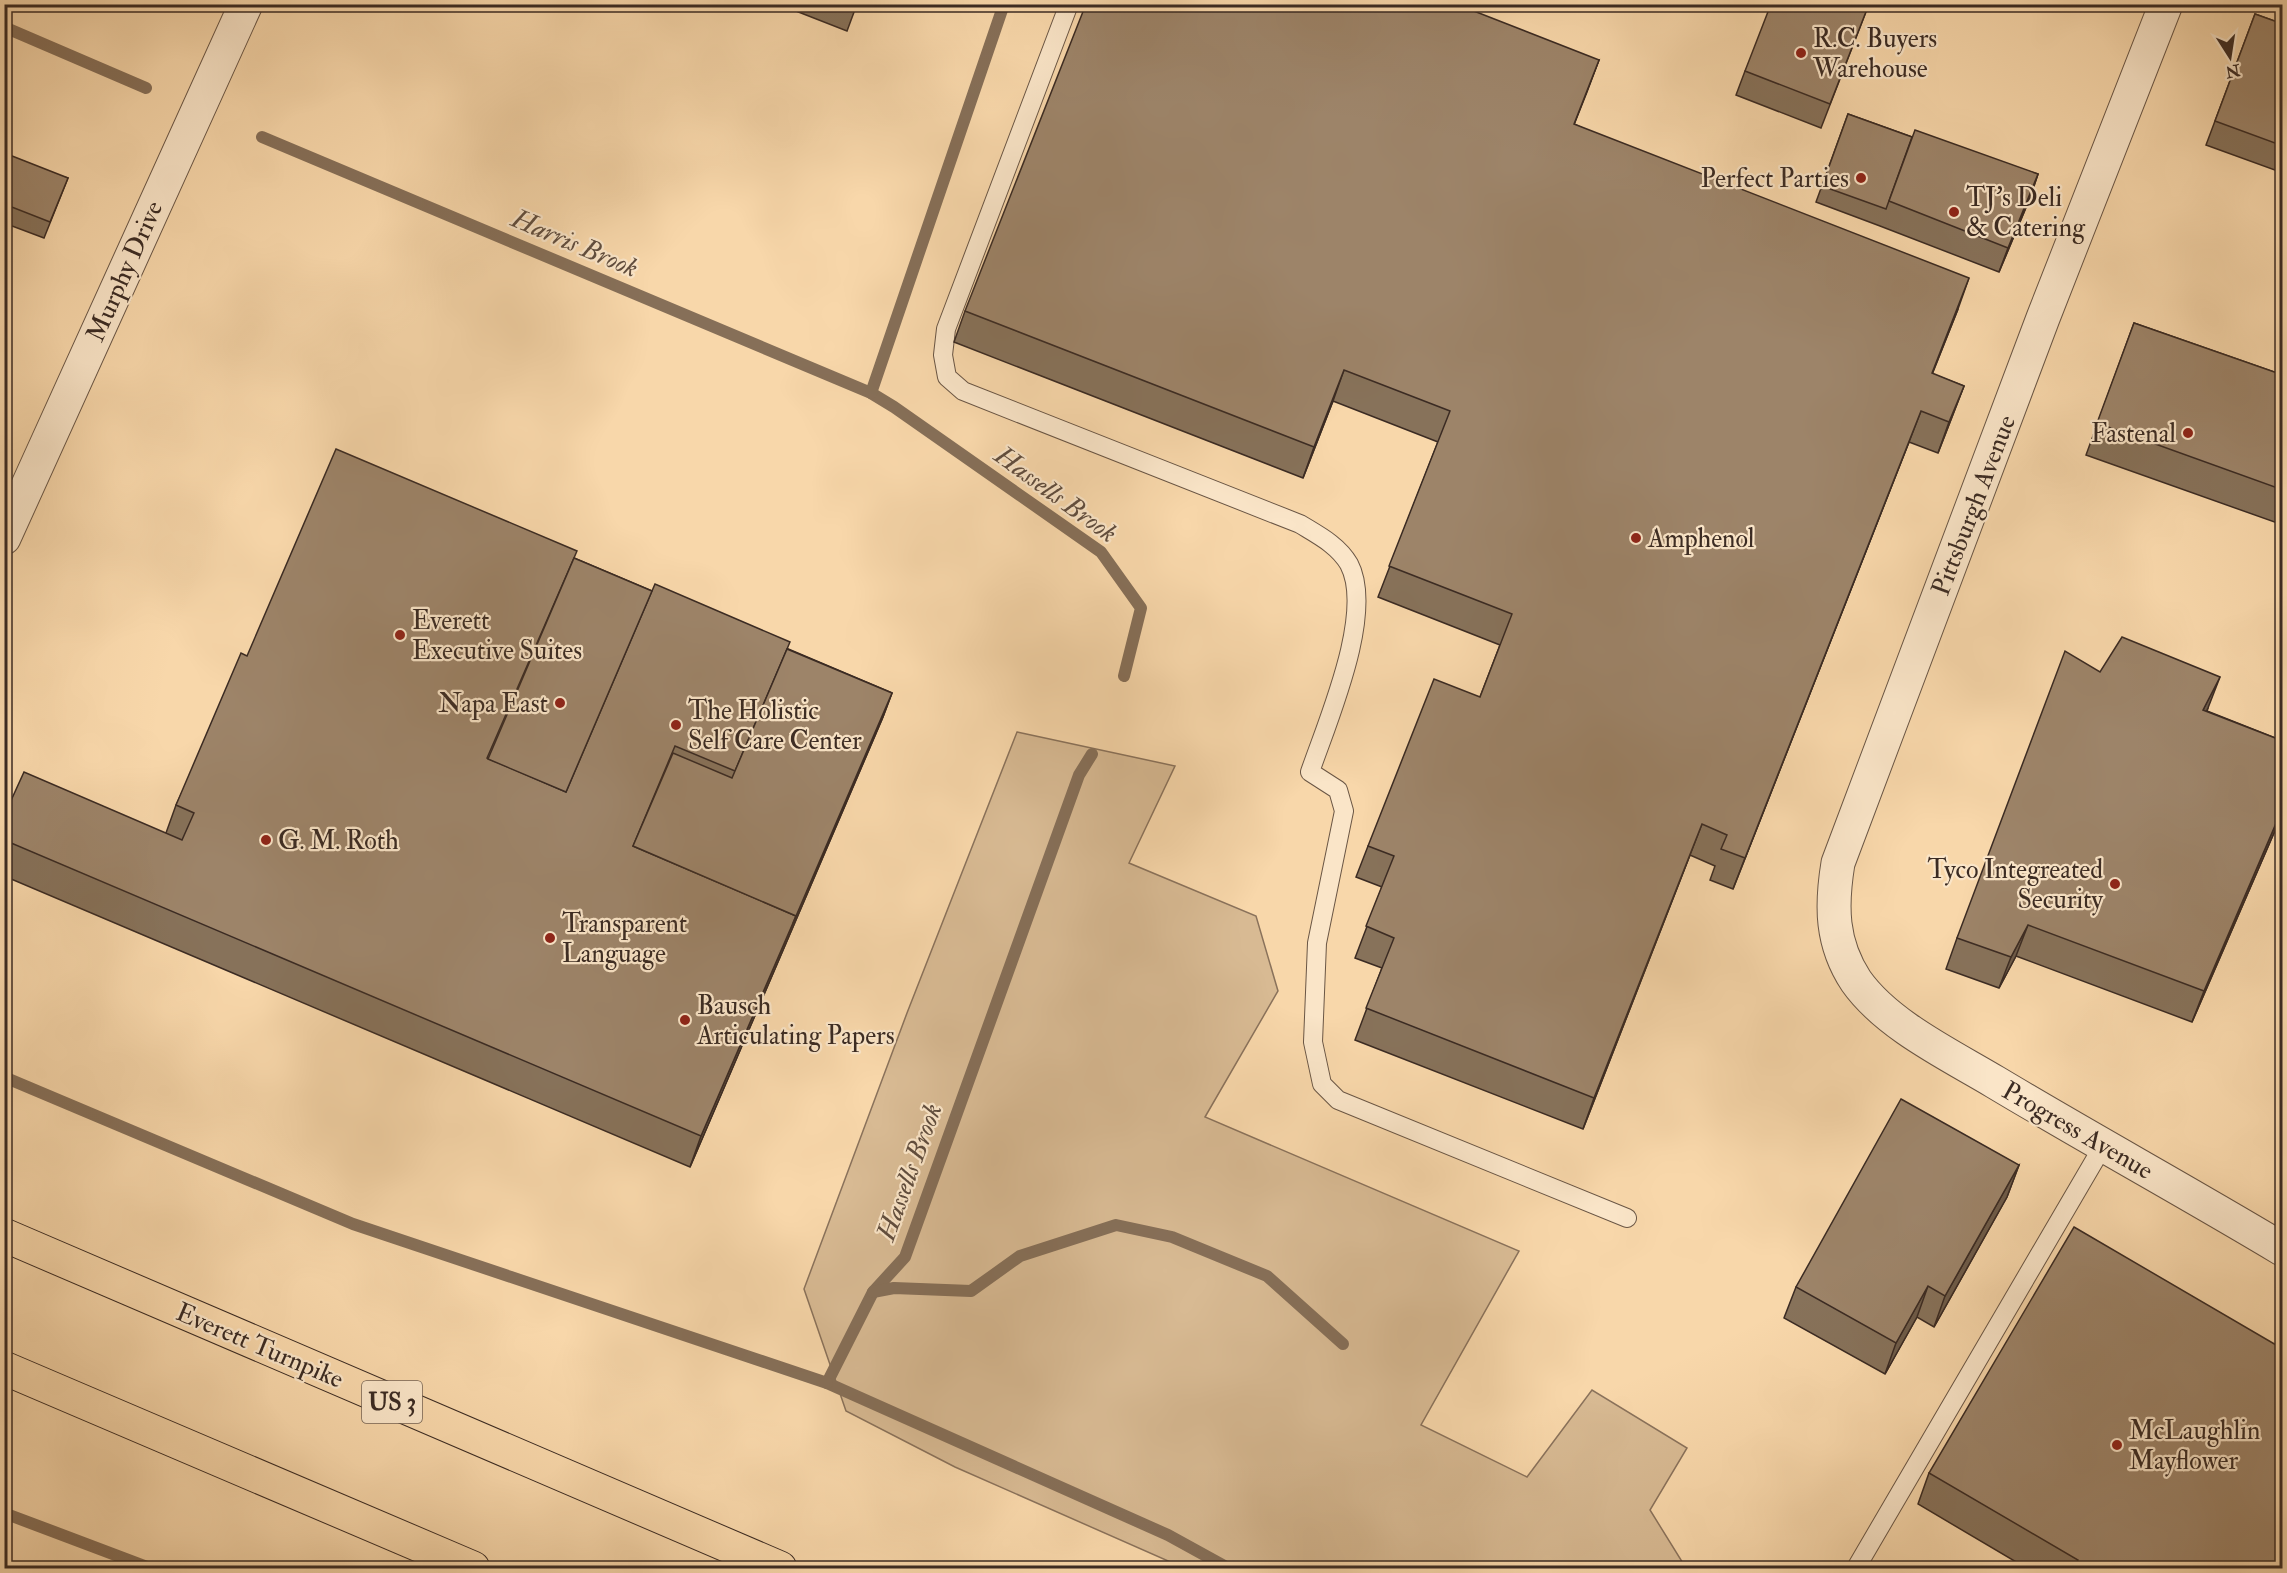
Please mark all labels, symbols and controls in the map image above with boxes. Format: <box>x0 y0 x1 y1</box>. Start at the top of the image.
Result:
place label: R.C. Buyers Warehouse <box>1812 23 1937 85</box>
north arrow <box>2200 27 2260 87</box>
marker: R.C. Buyers Warehouse <box>1794 46 1808 60</box>
text: N <box>2223 59 2243 82</box>
place label: Perfect Parties <box>1700 163 1849 195</box>
marker: Perfect Parties <box>1854 171 1868 185</box>
place label: TJ's Deli & Catering <box>1966 182 2086 244</box>
street label: Murphy Drive <box>80 196 171 347</box>
water label: Harris Brook <box>505 201 643 285</box>
marker: TJ's Deli & Catering <box>1947 205 1961 219</box>
street label: Pittsburgh Avenue <box>1925 411 2023 600</box>
place label: Fastenal <box>2091 418 2176 450</box>
marker: Fastenal <box>2181 426 2195 440</box>
water label: Hassells Brook <box>986 438 1123 550</box>
place label: Amphenol <box>1647 523 1755 556</box>
marker: Amphenol <box>1629 531 1643 545</box>
place label: Everett Executive Suites <box>412 605 582 667</box>
marker: Everett Executive Suites <box>393 628 407 642</box>
place label: Napa East <box>439 688 548 721</box>
place label: The Holistic Self Care Center <box>688 695 862 757</box>
marker: Napa East <box>553 696 567 710</box>
marker: The Holistic Self Care Center <box>669 718 683 732</box>
place label: G. M. Roth <box>278 825 399 857</box>
marker: G. M. Roth <box>259 833 273 847</box>
place label: Tyco Integreated Security <box>1927 854 2104 916</box>
marker: Tyco Integreated Security <box>2108 877 2122 891</box>
place label: Transparent Language <box>562 908 687 970</box>
marker: Transparent Language <box>543 931 557 945</box>
place label: Bausch Articulating Papers <box>696 990 895 1053</box>
marker: Bausch Articulating Papers <box>678 1013 692 1027</box>
street label: Progress Avenue <box>1996 1075 2159 1187</box>
water label: Hassells Brook <box>869 1099 950 1247</box>
street label: Everett Turnpike <box>171 1296 348 1397</box>
road number: US 3 <box>362 1381 422 1423</box>
place label: McLaughlin Mayflower <box>2129 1415 2260 1477</box>
marker: McLaughlin Mayflower <box>2110 1438 2124 1452</box>

